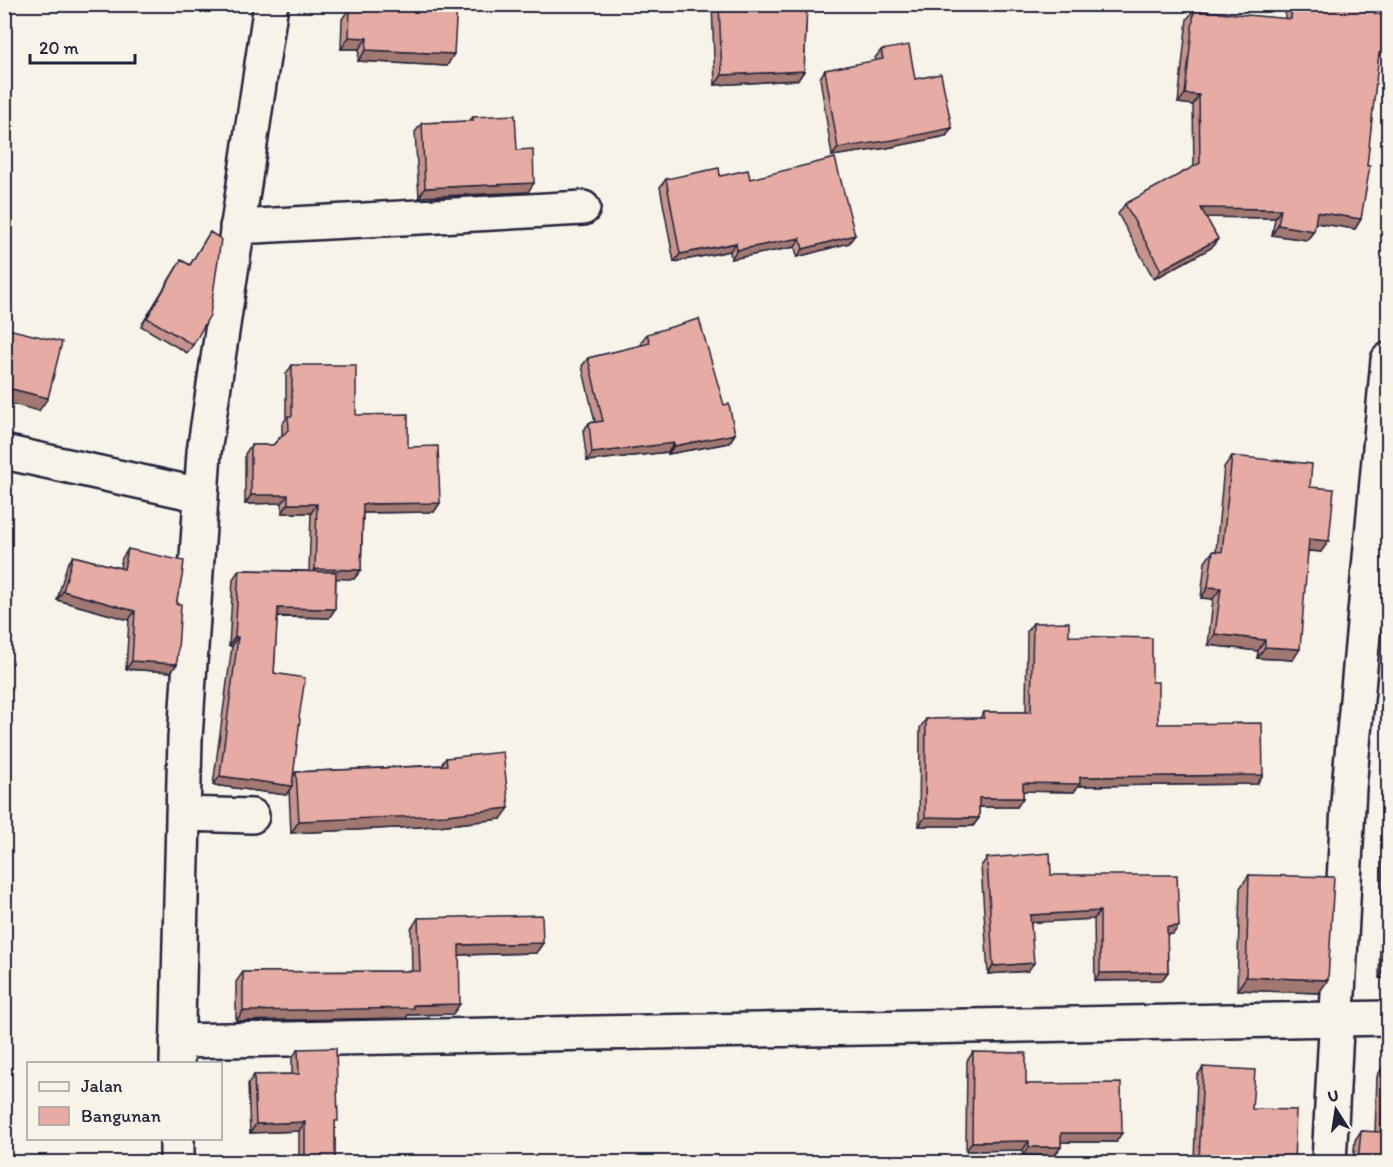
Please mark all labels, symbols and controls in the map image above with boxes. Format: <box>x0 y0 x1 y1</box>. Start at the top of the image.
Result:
scale bar <box>30 27 135 65</box>
text: 20 m <box>39 37 79 59</box>
legend <box>27 1062 222 1140</box>
text: Jalan <box>81 1075 123 1097</box>
north arrow <box>1306 1080 1366 1140</box>
text: U <box>1326 1085 1340 1106</box>
text: Bangunan <box>81 1105 161 1127</box>

